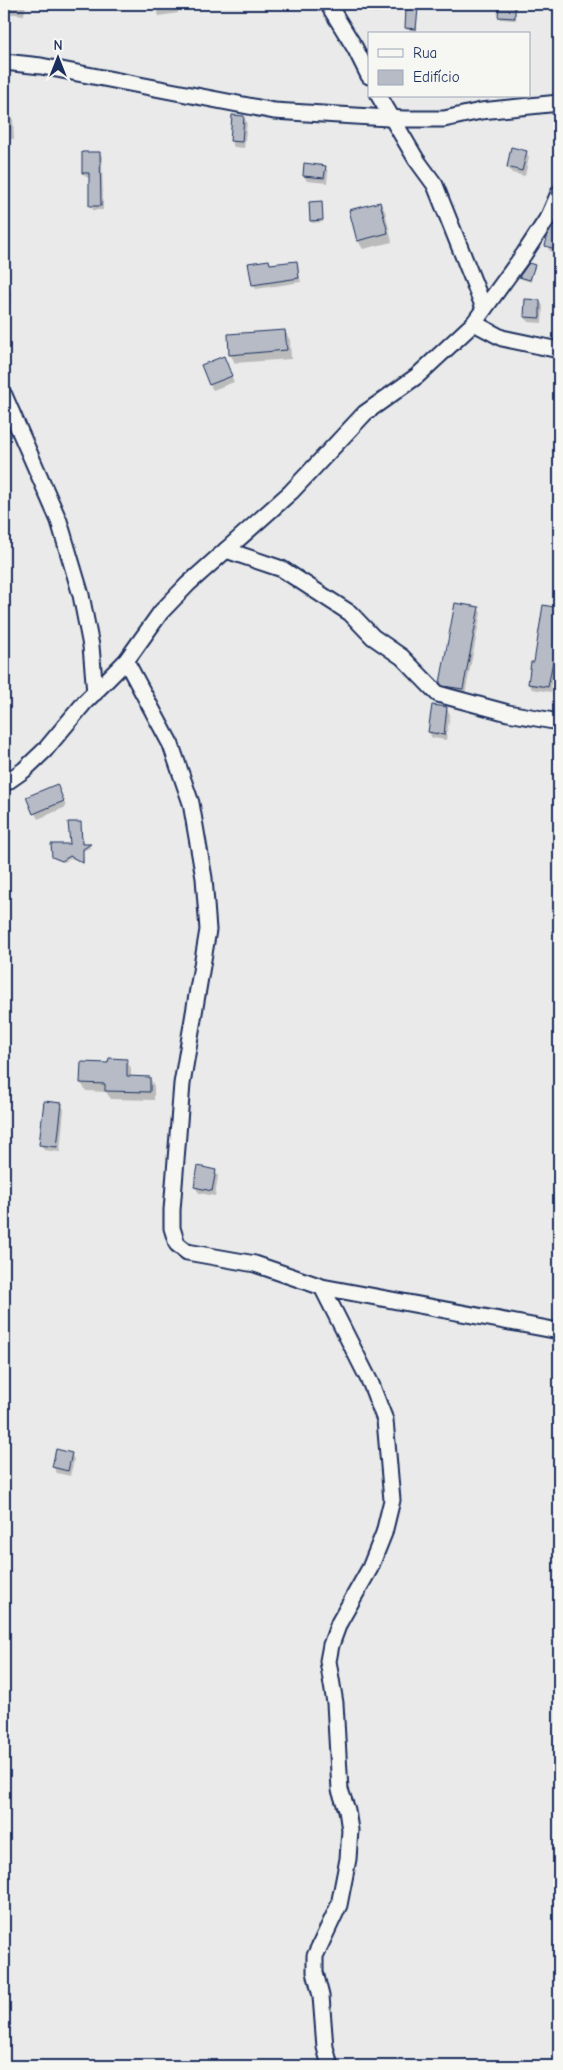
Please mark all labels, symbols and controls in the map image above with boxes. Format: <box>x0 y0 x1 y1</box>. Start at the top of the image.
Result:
north arrow <box>32 32 82 82</box>
legend <box>368 32 530 98</box>
text: N <box>53 37 63 54</box>
text: Rua <box>413 44 437 62</box>
text: Edifício <box>413 68 460 86</box>

